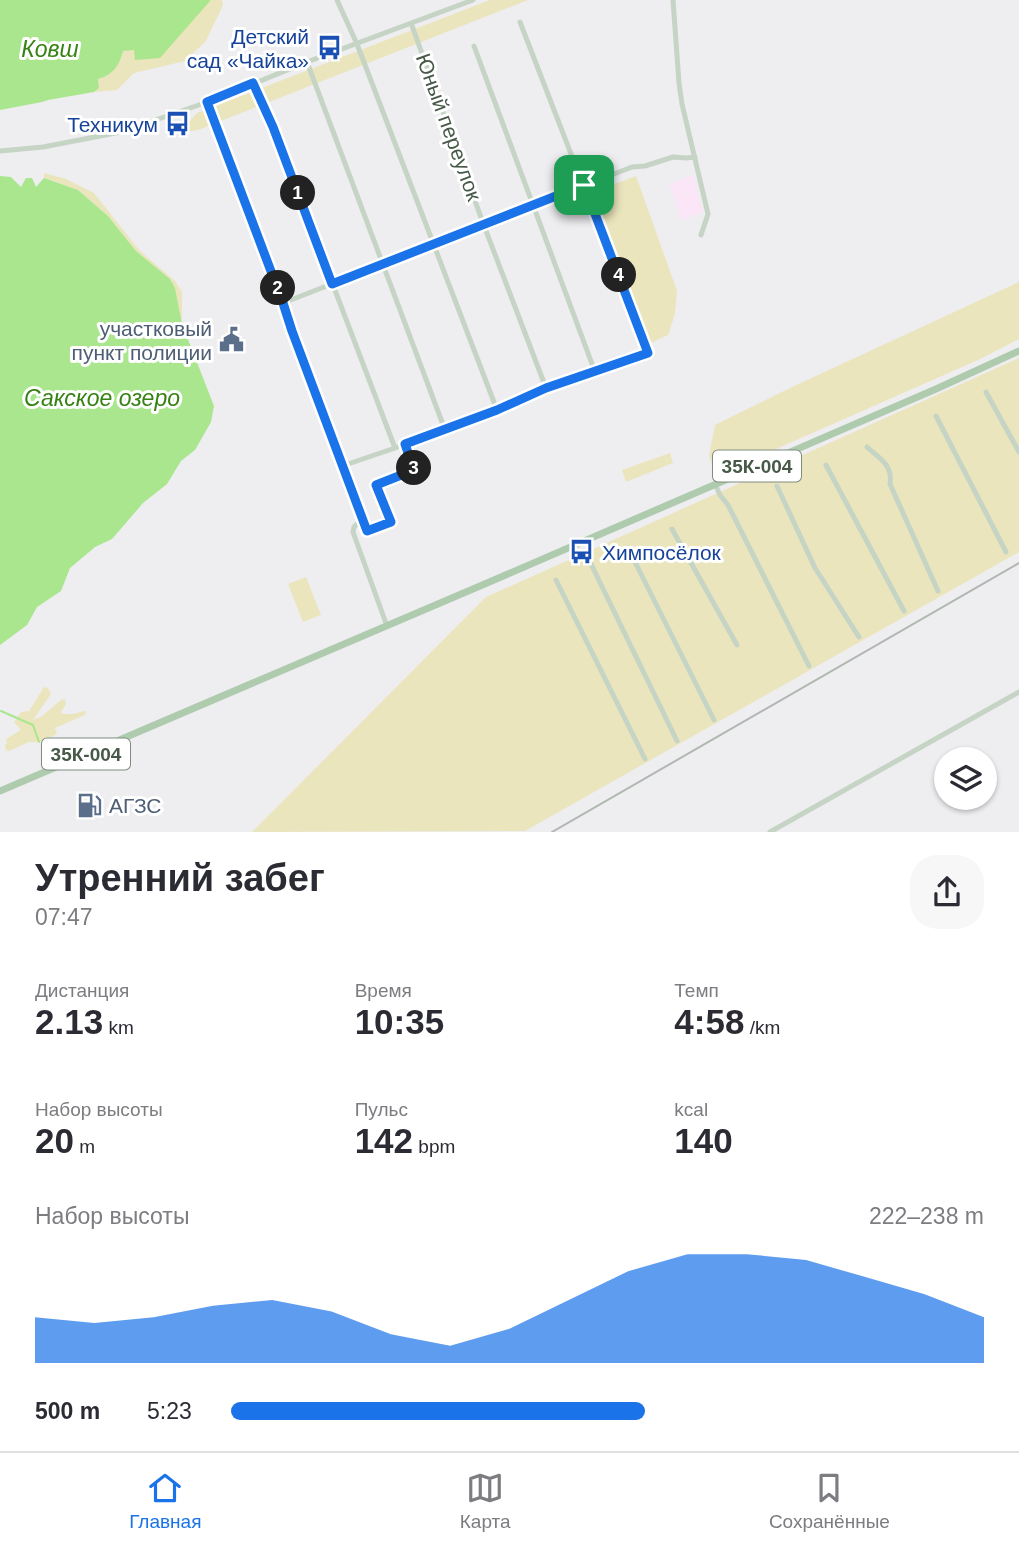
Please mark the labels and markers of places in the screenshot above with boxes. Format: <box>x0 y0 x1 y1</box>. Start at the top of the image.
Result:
place label: Детский сад «Чайка» <box>187 25 309 72</box>
bus stop icon: Детский сад «Чайка» <box>315 34 343 62</box>
bus stop icon: Техникум <box>164 110 192 138</box>
place label: Техникум <box>67 113 158 136</box>
pin <box>554 155 614 215</box>
pin: 1 <box>280 176 316 210</box>
pin: 4 <box>602 258 636 292</box>
pin: 2 <box>260 270 296 306</box>
place label: участковый пункт полиции <box>72 317 212 364</box>
public building icon: участковый пункт полиции <box>218 326 246 354</box>
pin: 3 <box>396 450 432 486</box>
bus stop icon: Химпосёлок <box>568 538 596 566</box>
place label: Химпосёлок <box>602 541 722 564</box>
fuel station icon: АГЗС <box>75 791 103 819</box>
place label: АГЗС <box>109 794 162 817</box>

